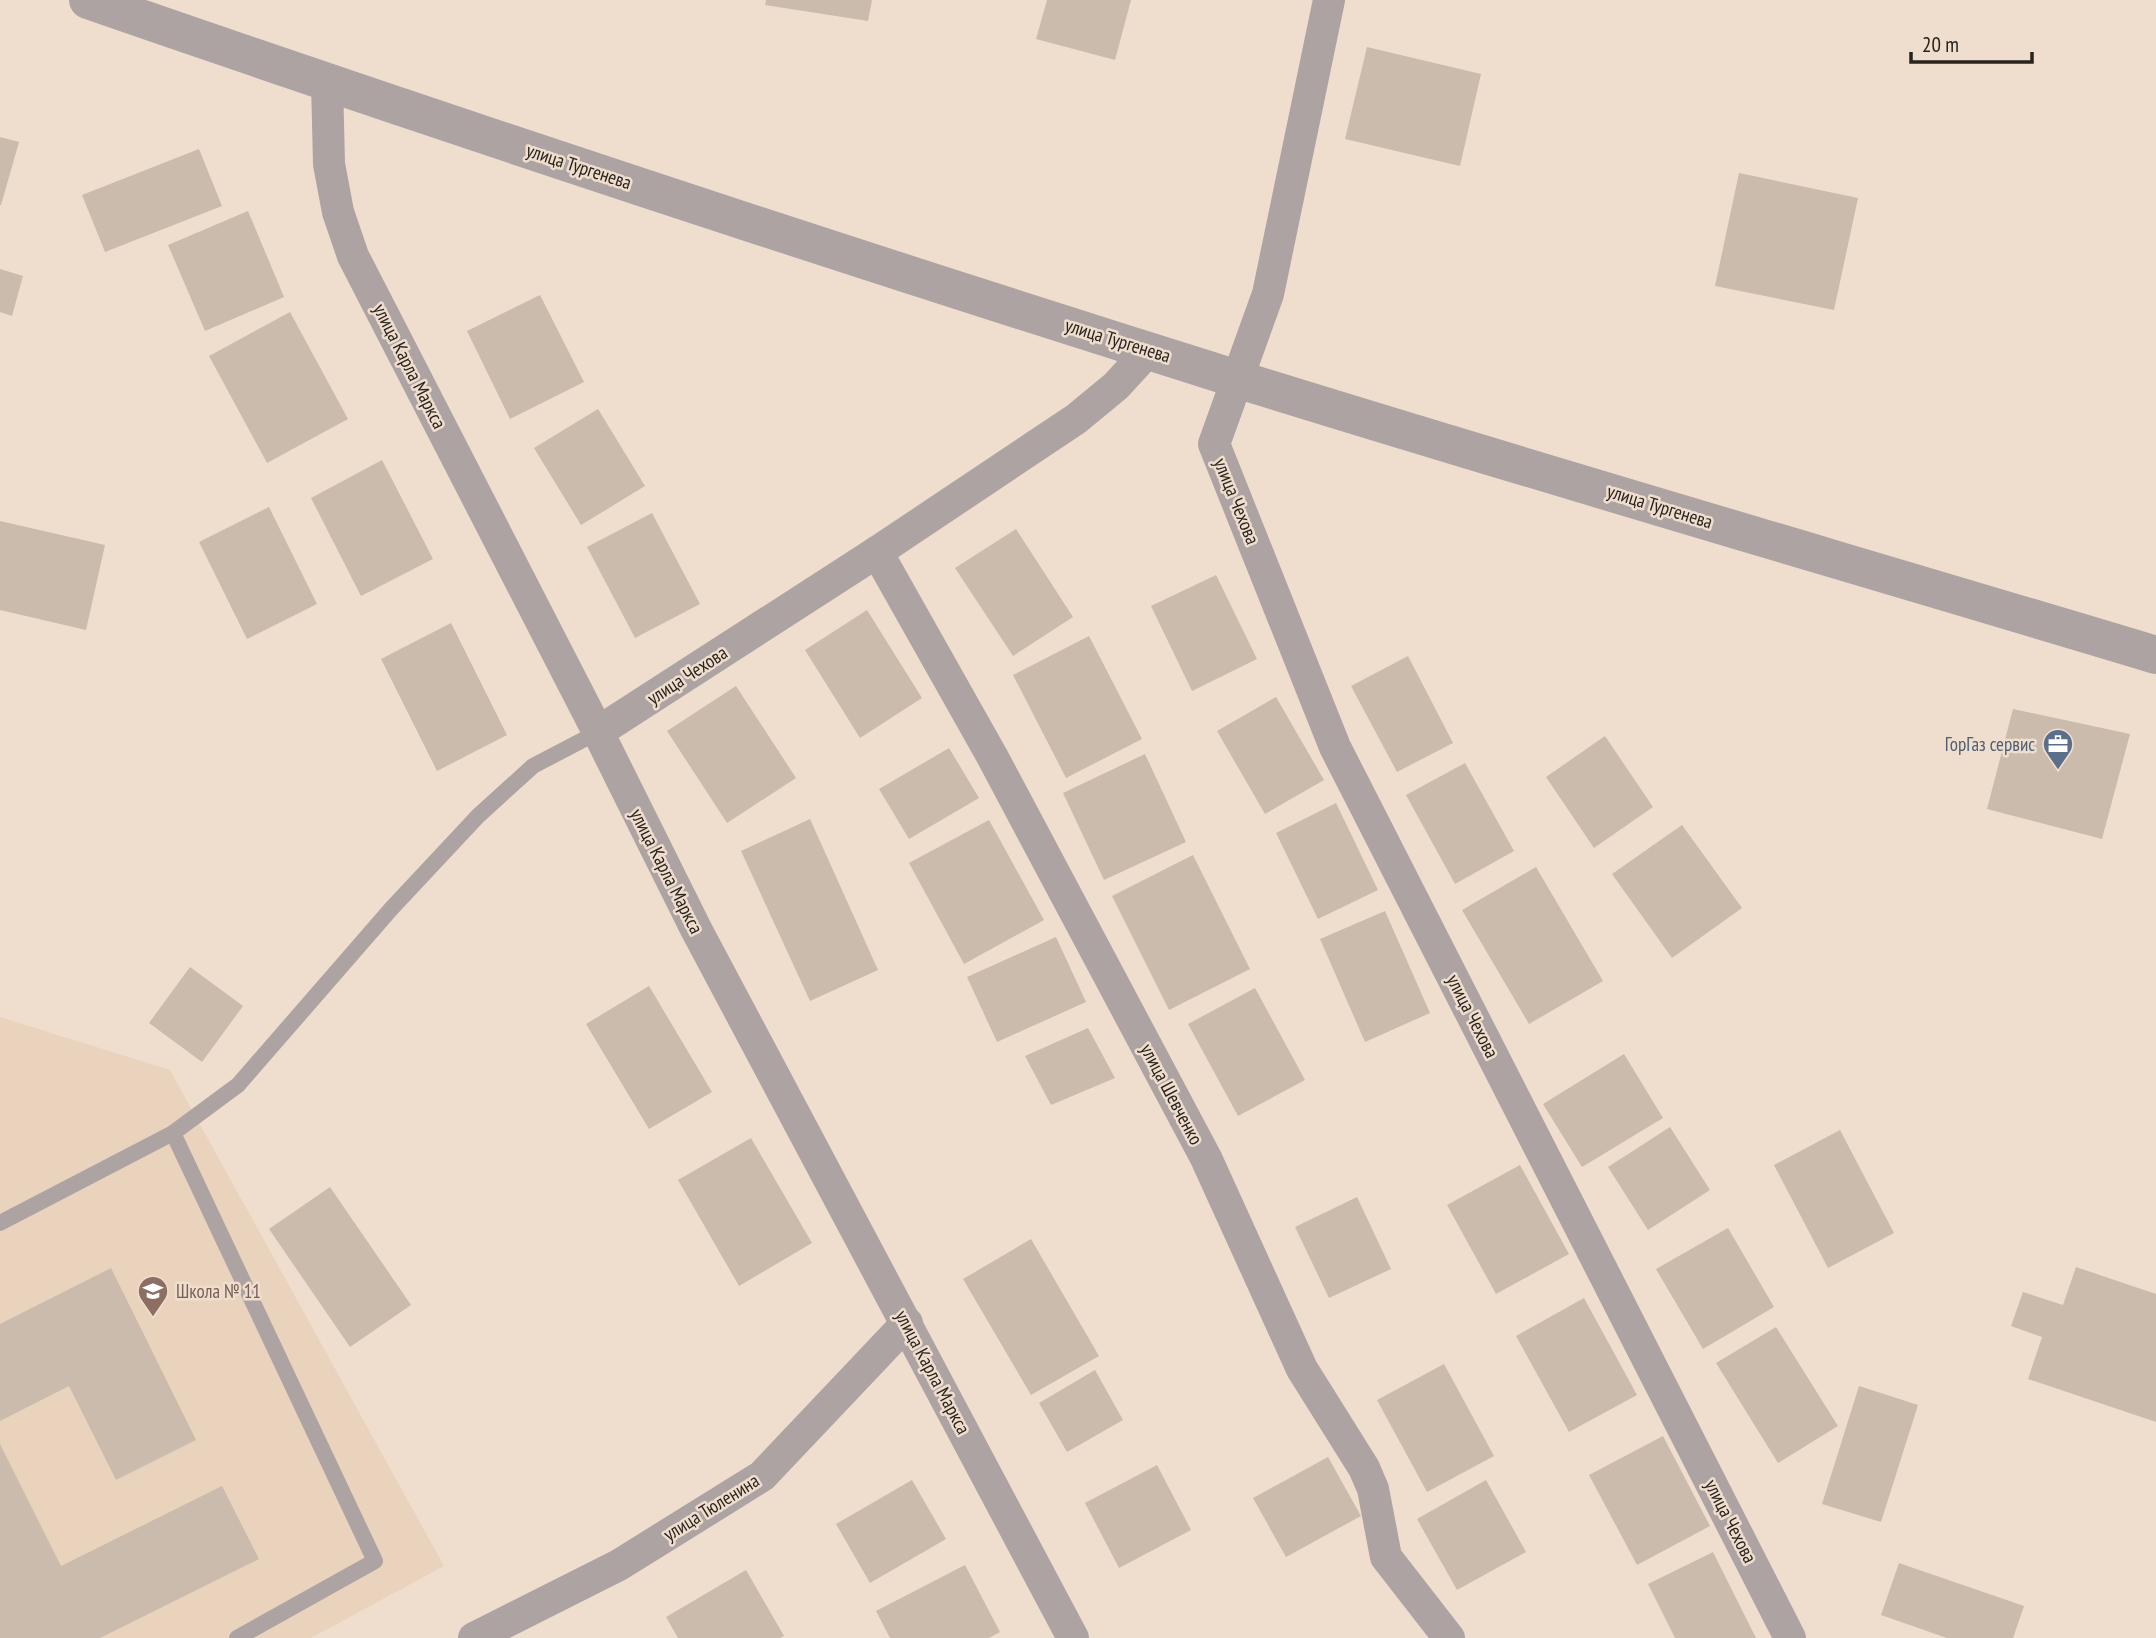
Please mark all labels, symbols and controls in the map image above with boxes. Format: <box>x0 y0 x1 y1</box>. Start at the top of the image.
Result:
scale bar <box>1911 21 2032 65</box>
text: 20 m <box>1922 31 1959 58</box>
street label: улица Тургенева <box>523 138 635 194</box>
street label: улица Карла Маркса <box>368 299 452 433</box>
street label: улица Тургенева <box>1062 313 1174 367</box>
street label: улица Чехова <box>1209 454 1265 548</box>
street label: улица Тургенева <box>1604 479 1716 533</box>
street label: улица Чехова <box>642 640 732 710</box>
office icon: ГорГаз сервис <box>2041 727 2075 771</box>
place label: ГорГаз сервис <box>1945 732 2035 756</box>
street label: улица Карла Маркса <box>625 804 709 938</box>
street label: улица Чехова <box>1442 970 1504 1062</box>
street label: улица Шевченко <box>1135 1039 1209 1149</box>
school or university icon: Школа № 11 <box>136 1274 170 1318</box>
place label: Школа № 11 <box>176 1279 261 1303</box>
street label: улица Карла Маркса <box>890 1306 976 1438</box>
street label: улица Тюленина <box>659 1468 763 1546</box>
street label: улица Чехова <box>1700 1475 1762 1567</box>

